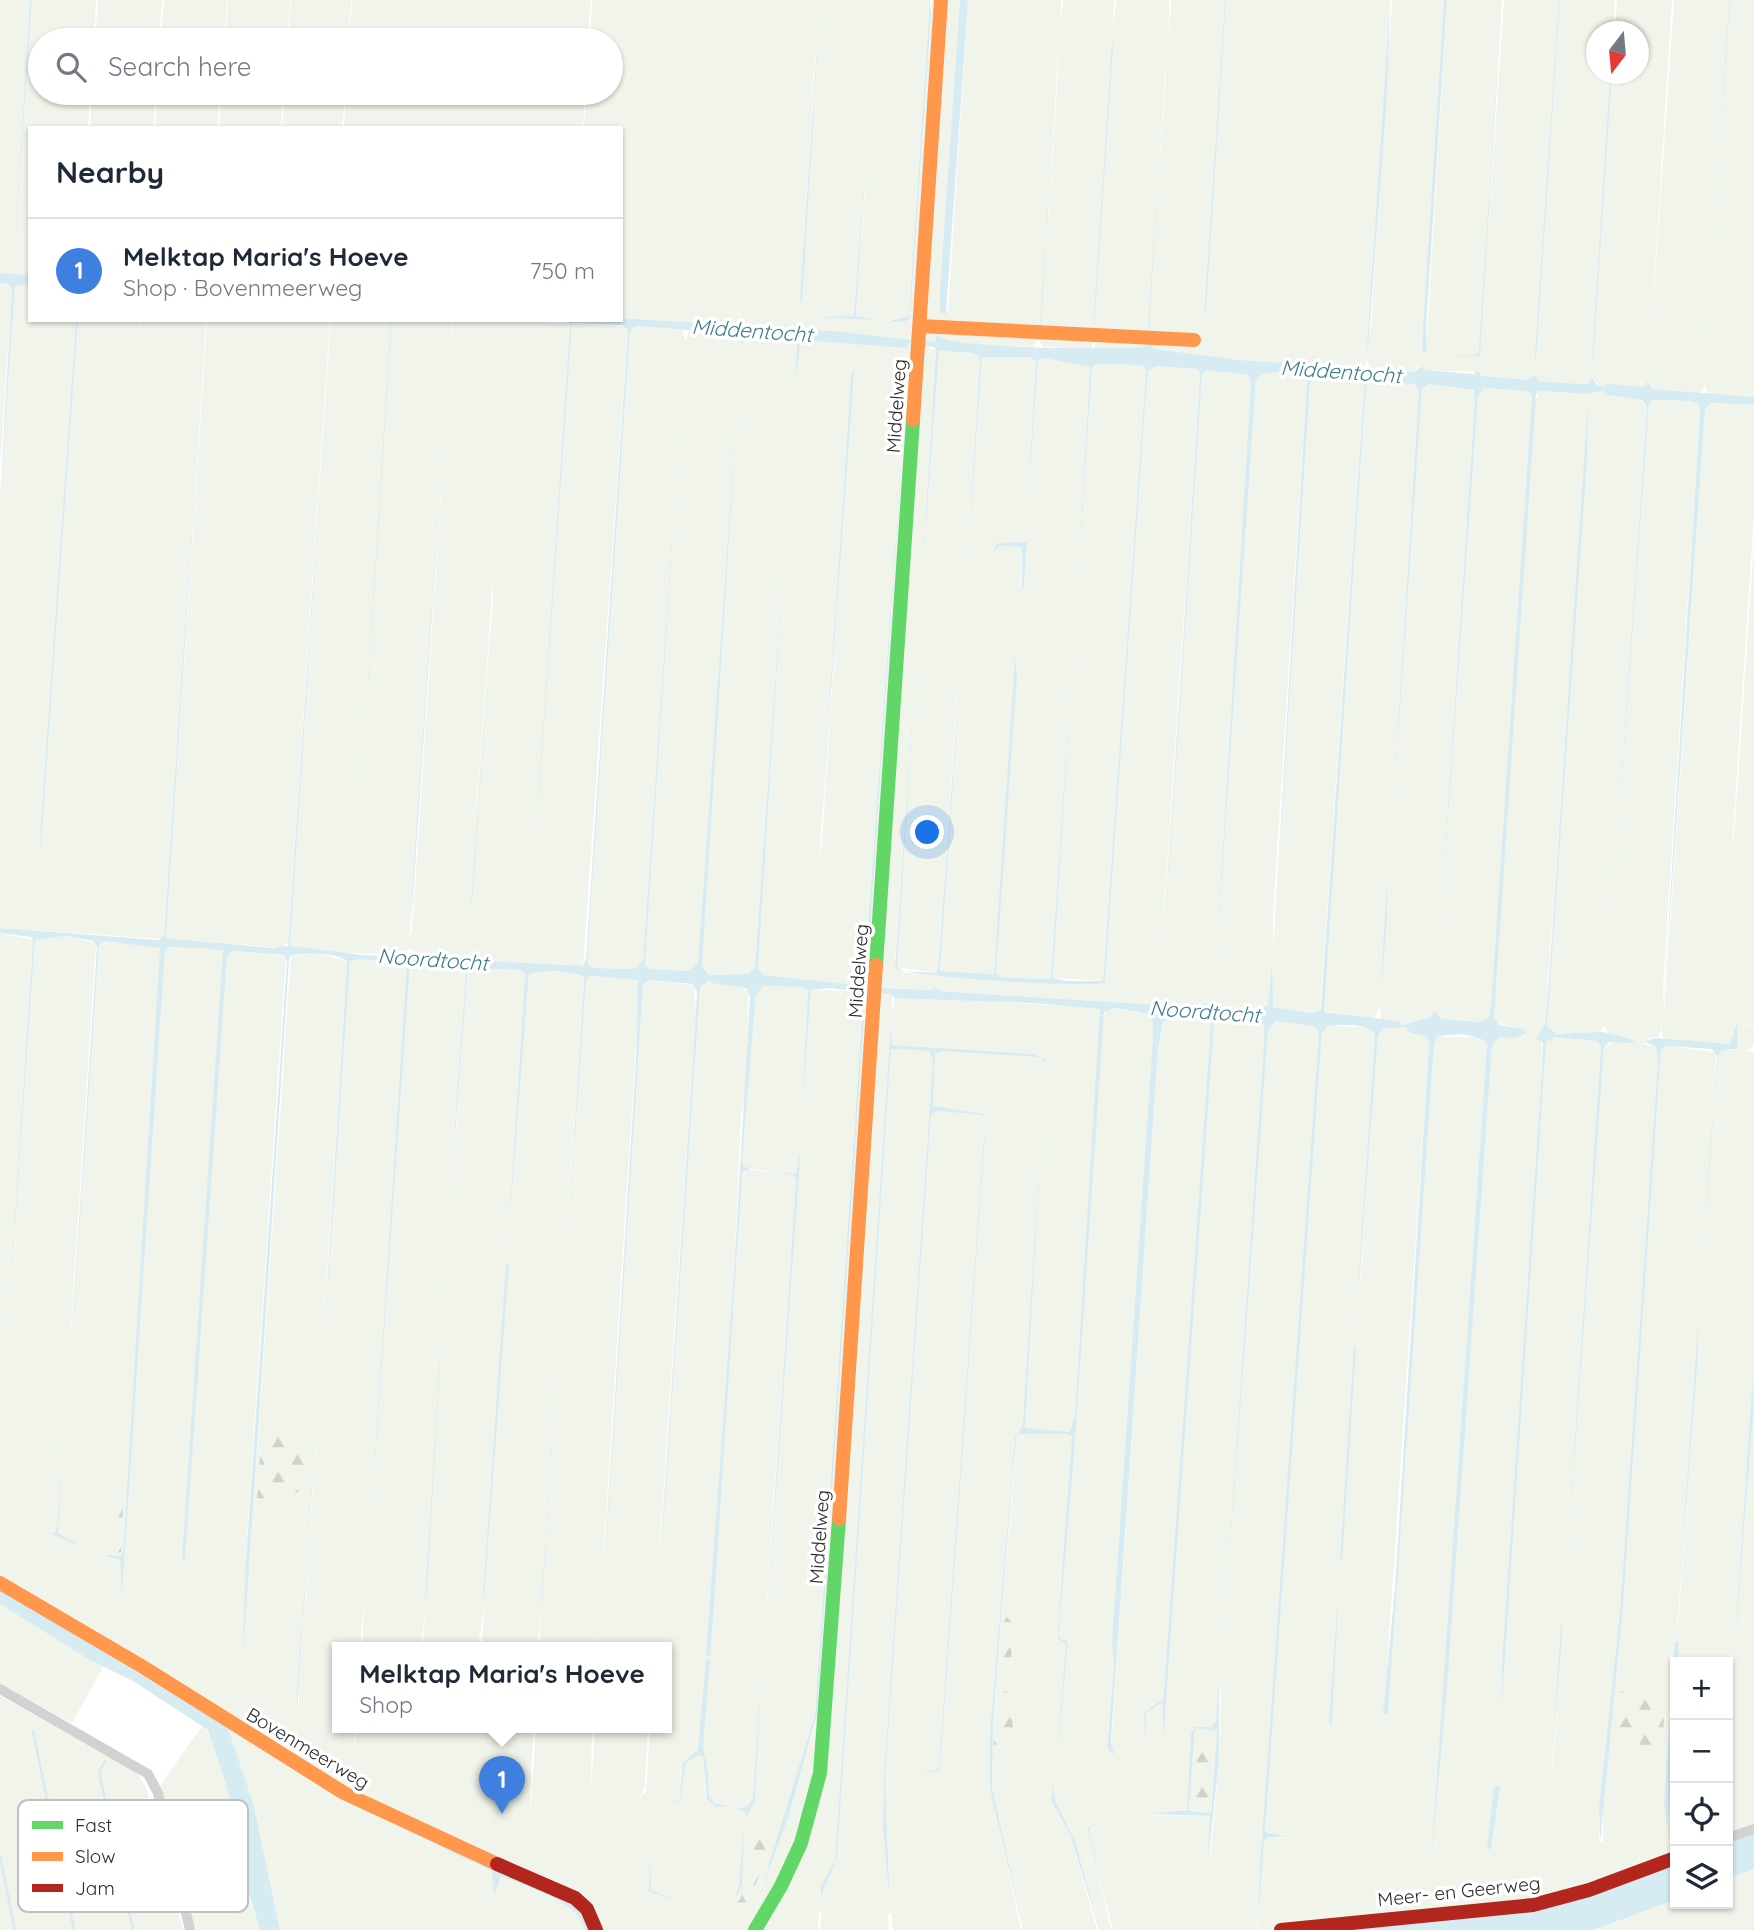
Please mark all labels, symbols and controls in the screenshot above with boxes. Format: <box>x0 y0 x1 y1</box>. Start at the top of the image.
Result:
north arrow <box>1586 21 1649 84</box>
search box <box>28 28 623 105</box>
icon: search <box>52 48 90 86</box>
text: Search here <box>108 50 252 83</box>
text: Nearby <box>56 153 164 191</box>
text: Melktap Maria's Hoeve <box>123 240 409 273</box>
text: 1 <box>75 256 83 285</box>
text: 750 m <box>530 256 595 285</box>
text: Shop · Bovenmeerweg <box>123 273 362 302</box>
water label: Middentocht <box>691 313 816 347</box>
water label: Middentocht <box>1280 354 1405 388</box>
street label: Middelweg <box>881 358 911 454</box>
your location <box>910 815 944 849</box>
street label: Middelweg <box>843 923 873 1019</box>
water label: Noordtocht <box>377 942 492 976</box>
water label: Noordtocht <box>1149 994 1264 1028</box>
street label: Middelweg <box>804 1489 834 1585</box>
popup <box>332 1642 672 1733</box>
text: Melktap Maria's Hoeve <box>359 1657 645 1690</box>
map controls <box>1670 1657 1733 1909</box>
button: + <box>1670 1657 1733 1720</box>
text: Shop <box>359 1690 413 1719</box>
street label: Bovenmeerweg <box>242 1702 374 1794</box>
button: − <box>1670 1720 1733 1783</box>
pin: 1 <box>479 1756 525 1814</box>
button: locate <box>1670 1783 1733 1846</box>
legend <box>18 1800 248 1912</box>
text: Fast <box>75 1813 112 1837</box>
text: Slow <box>75 1844 116 1868</box>
button: layers <box>1670 1846 1733 1909</box>
street label: Meer- en Geerweg <box>1376 1871 1542 1911</box>
text: Jam <box>75 1876 115 1900</box>

